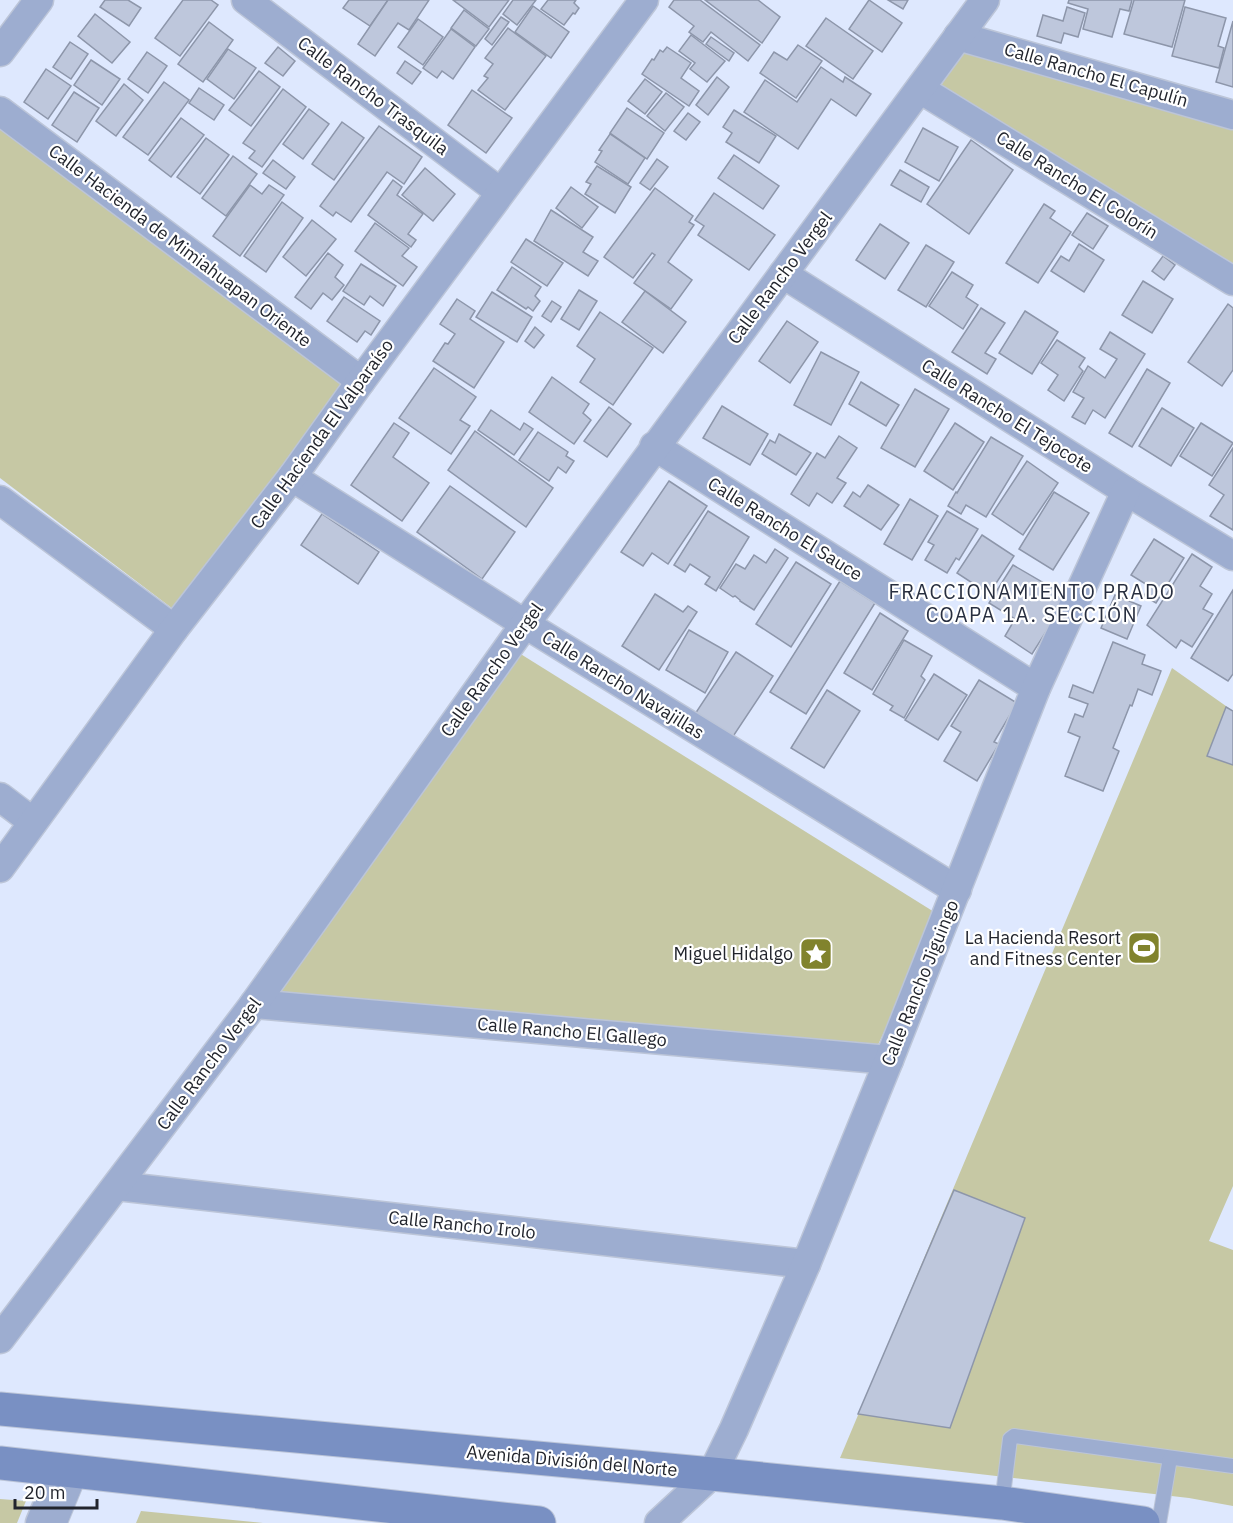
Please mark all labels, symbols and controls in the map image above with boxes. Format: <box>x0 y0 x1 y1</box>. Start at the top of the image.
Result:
street label: Calle Rancho Trasquila <box>293 31 454 160</box>
street label: Calle Rancho El Capulín <box>1002 37 1191 112</box>
street label: Calle Rancho El Colorín <box>992 125 1162 244</box>
street label: Calle Hacienda de Mimiahuapan Oriente <box>44 139 316 352</box>
street label: Calle Rancho Vergel <box>722 207 837 349</box>
street label: Calle Hacienda El Valparaíso <box>245 334 398 533</box>
street label: Calle Rancho El Tejocote <box>917 353 1097 478</box>
street label: Calle Rancho El Sauce <box>704 472 867 586</box>
district label: FRACCIONAMIENTO PRADO COAPA 1A. SECCIÓN <box>889 578 1175 628</box>
street label: Calle Rancho Vergel <box>435 598 548 741</box>
street label: Calle Rancho Navajillas <box>538 625 709 744</box>
street label: Calle Rancho Jiguingo <box>876 896 963 1069</box>
place label: La Hacienda Resort and Fitness Center <box>965 926 1121 970</box>
sports icon: La Hacienda Resort and Fitness Center <box>1126 930 1162 966</box>
place icon: Miguel Hidalgo <box>798 936 834 972</box>
place label: Miguel Hidalgo <box>674 942 793 965</box>
street label: Calle Rancho Vergel <box>151 993 266 1135</box>
street label: Calle Rancho El Gallego <box>476 1012 668 1051</box>
street label: Calle Rancho Irolo <box>387 1205 537 1244</box>
street label: Avenida División del Norte <box>466 1440 679 1481</box>
scale bar <box>15 1472 98 1510</box>
text: 20 m <box>24 1481 66 1504</box>

